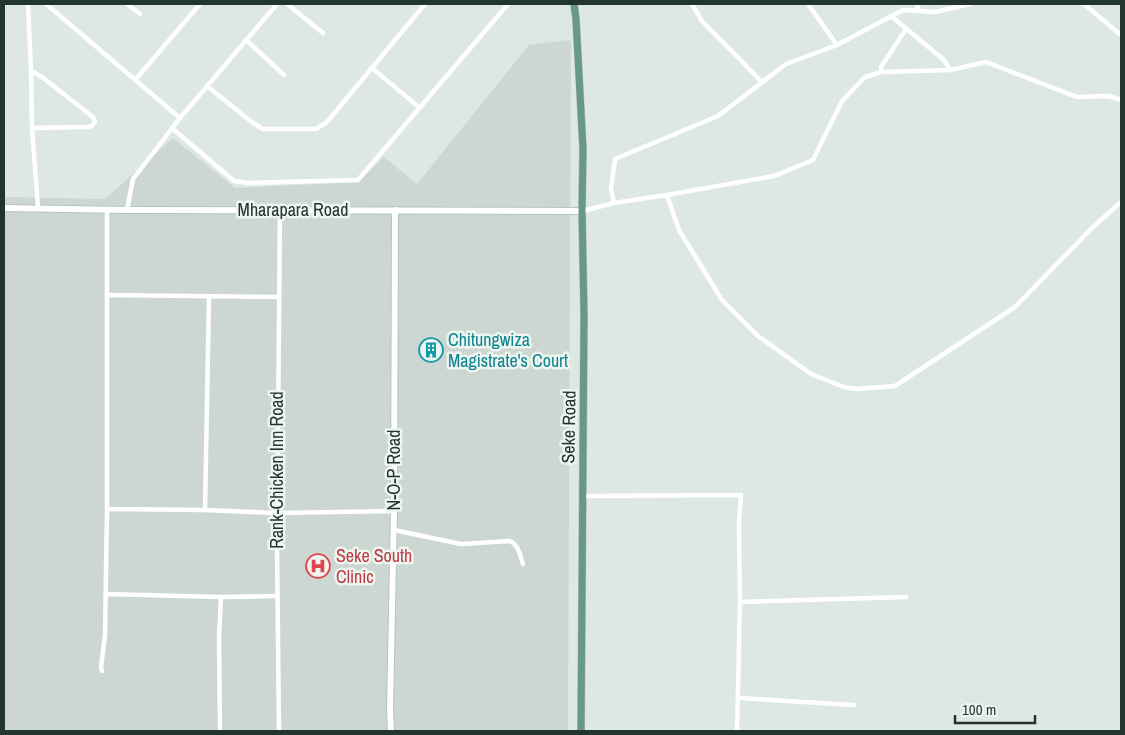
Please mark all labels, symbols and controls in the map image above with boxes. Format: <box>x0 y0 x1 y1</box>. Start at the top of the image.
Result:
street label: Mharapara Road <box>238 197 348 222</box>
place label: Chitungwiza Magistrate's Court <box>448 327 568 373</box>
building icon: Chitungwiza Magistrate's Court <box>418 337 444 363</box>
street label: Seke Road <box>555 390 582 464</box>
street label: Rank-Chicken Inn Road <box>264 391 289 549</box>
street label: N-O-P Road <box>381 430 406 510</box>
place label: Seke South Clinic <box>336 543 412 589</box>
hospital icon: Seke South Clinic <box>305 553 331 579</box>
scale bar <box>955 692 1035 724</box>
text: 100 m <box>962 699 996 720</box>

